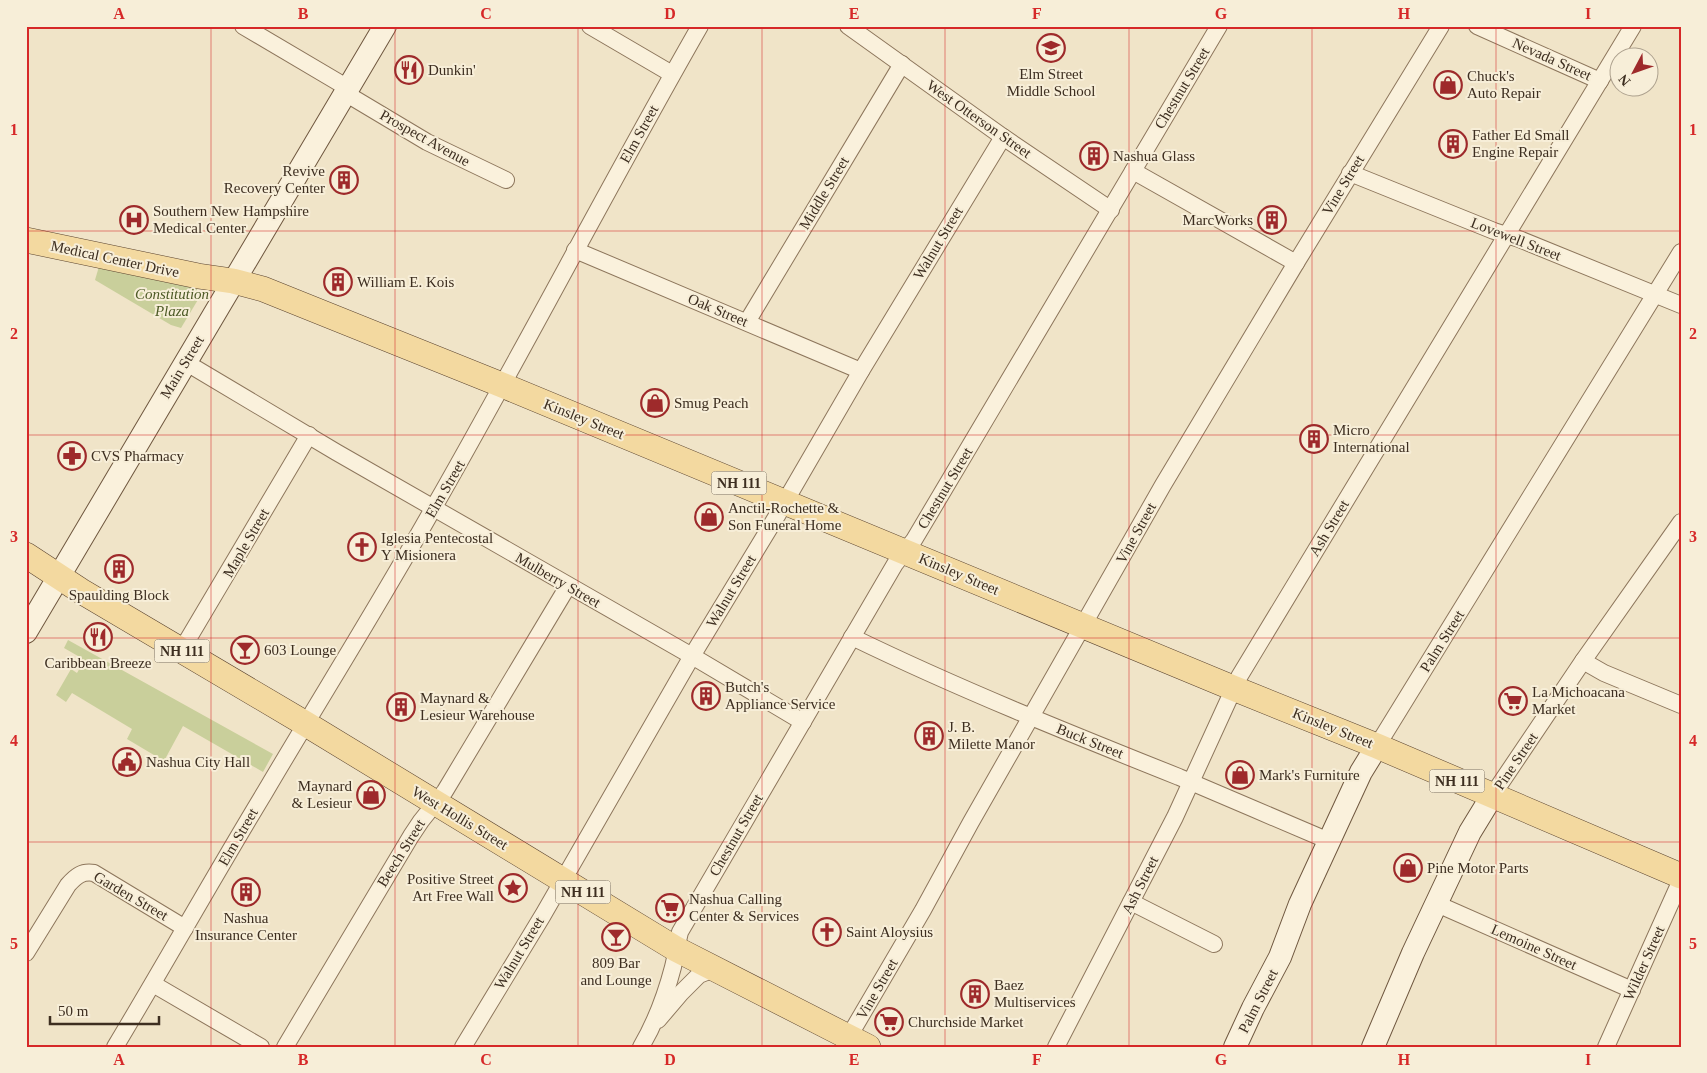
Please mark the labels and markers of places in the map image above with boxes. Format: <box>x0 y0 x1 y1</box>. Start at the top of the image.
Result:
school or university icon: Elm Street Middle School <box>1036 33 1066 63</box>
restaurant icon: Dunkin' <box>394 55 424 85</box>
place label: Dunkin' <box>428 62 476 78</box>
place label: Elm Street Middle School <box>1007 66 1095 99</box>
place label: Chuck's Auto Repair <box>1467 68 1541 101</box>
shop icon: Chuck's Auto Repair <box>1433 70 1463 100</box>
place label: Father Ed Small Engine Repair <box>1472 127 1570 160</box>
building icon: Father Ed Small Engine Repair <box>1438 129 1468 159</box>
building icon: Nashua Glass <box>1079 141 1109 171</box>
place label: Nashua Glass <box>1113 148 1195 164</box>
place label: Revive Recovery Center <box>224 163 325 196</box>
building icon: Revive Recovery Center <box>329 165 359 195</box>
place label: Southern New Hampshire Medical Center <box>153 203 309 236</box>
hospital icon: Southern New Hampshire Medical Center <box>119 205 149 235</box>
building icon: MarcWorks <box>1257 205 1287 235</box>
place label: MarcWorks <box>1183 212 1253 228</box>
building icon: William E. Kois <box>323 267 353 297</box>
place label: William E. Kois <box>357 274 454 290</box>
shop icon: Smug Peach <box>640 388 670 418</box>
place label: Smug Peach <box>674 395 749 411</box>
place label: Micro International <box>1333 422 1410 455</box>
building icon: Micro International <box>1299 424 1329 454</box>
pharmacy icon: CVS Pharmacy <box>57 441 87 471</box>
place label: CVS Pharmacy <box>91 448 184 464</box>
place label: Anctil-Rochette & Son Funeral Home <box>728 500 842 533</box>
shop icon: Anctil-Rochette & Son Funeral Home <box>694 502 724 532</box>
place label: Iglesia Pentecostal Y Misionera <box>381 530 493 563</box>
church icon: Iglesia Pentecostal Y Misionera <box>347 532 377 562</box>
building icon: Spaulding Block <box>104 554 134 584</box>
place label: Spaulding Block <box>69 587 170 603</box>
restaurant icon: Caribbean Breeze <box>83 622 113 652</box>
bar icon: 603 Lounge <box>230 635 260 665</box>
place label: 603 Lounge <box>264 642 336 658</box>
place label: Caribbean Breeze <box>44 655 152 671</box>
place label: Butch's Appliance Service <box>725 679 836 712</box>
building icon: Butch's Appliance Service <box>691 681 721 711</box>
place label: La Michoacana Market <box>1532 684 1625 717</box>
supermarket icon: La Michoacana Market <box>1498 686 1528 716</box>
place label: Maynard & Lesieur Warehouse <box>420 690 535 723</box>
building icon: Maynard & Lesieur Warehouse <box>386 692 416 722</box>
place label: J. B. Milette Manor <box>948 719 1035 752</box>
building icon: J. B. Milette Manor <box>914 721 944 751</box>
public building icon: Nashua City Hall <box>112 747 142 777</box>
place label: Nashua City Hall <box>146 754 250 770</box>
shop icon: Mark's Furniture <box>1225 760 1255 790</box>
place label: Mark's Furniture <box>1259 767 1360 783</box>
place label: Maynard & Lesieur <box>292 778 352 811</box>
shop icon: Maynard & Lesieur <box>356 780 386 810</box>
shop icon: Pine Motor Parts <box>1393 853 1423 883</box>
place label: Pine Motor Parts <box>1427 860 1529 876</box>
place label: Positive Street Art Free Wall <box>407 871 495 904</box>
place icon: Positive Street Art Free Wall <box>498 873 528 903</box>
building icon: Nashua Insurance Center <box>231 877 261 907</box>
place label: Nashua Calling Center & Services <box>689 891 799 924</box>
supermarket icon: Nashua Calling Center & Services <box>655 893 685 923</box>
place label: Nashua Insurance Center <box>195 910 297 943</box>
church icon: Saint Aloysius <box>812 917 842 947</box>
bar icon: 809 Bar and Lounge <box>601 922 631 952</box>
place label: Saint Aloysius <box>846 924 933 940</box>
place label: 809 Bar and Lounge <box>580 955 652 988</box>
place label: Baez Multiservices <box>994 977 1076 1010</box>
building icon: Baez Multiservices <box>960 979 990 1009</box>
supermarket icon: Churchside Market <box>874 1007 904 1037</box>
place label: Churchside Market <box>908 1014 1024 1030</box>

